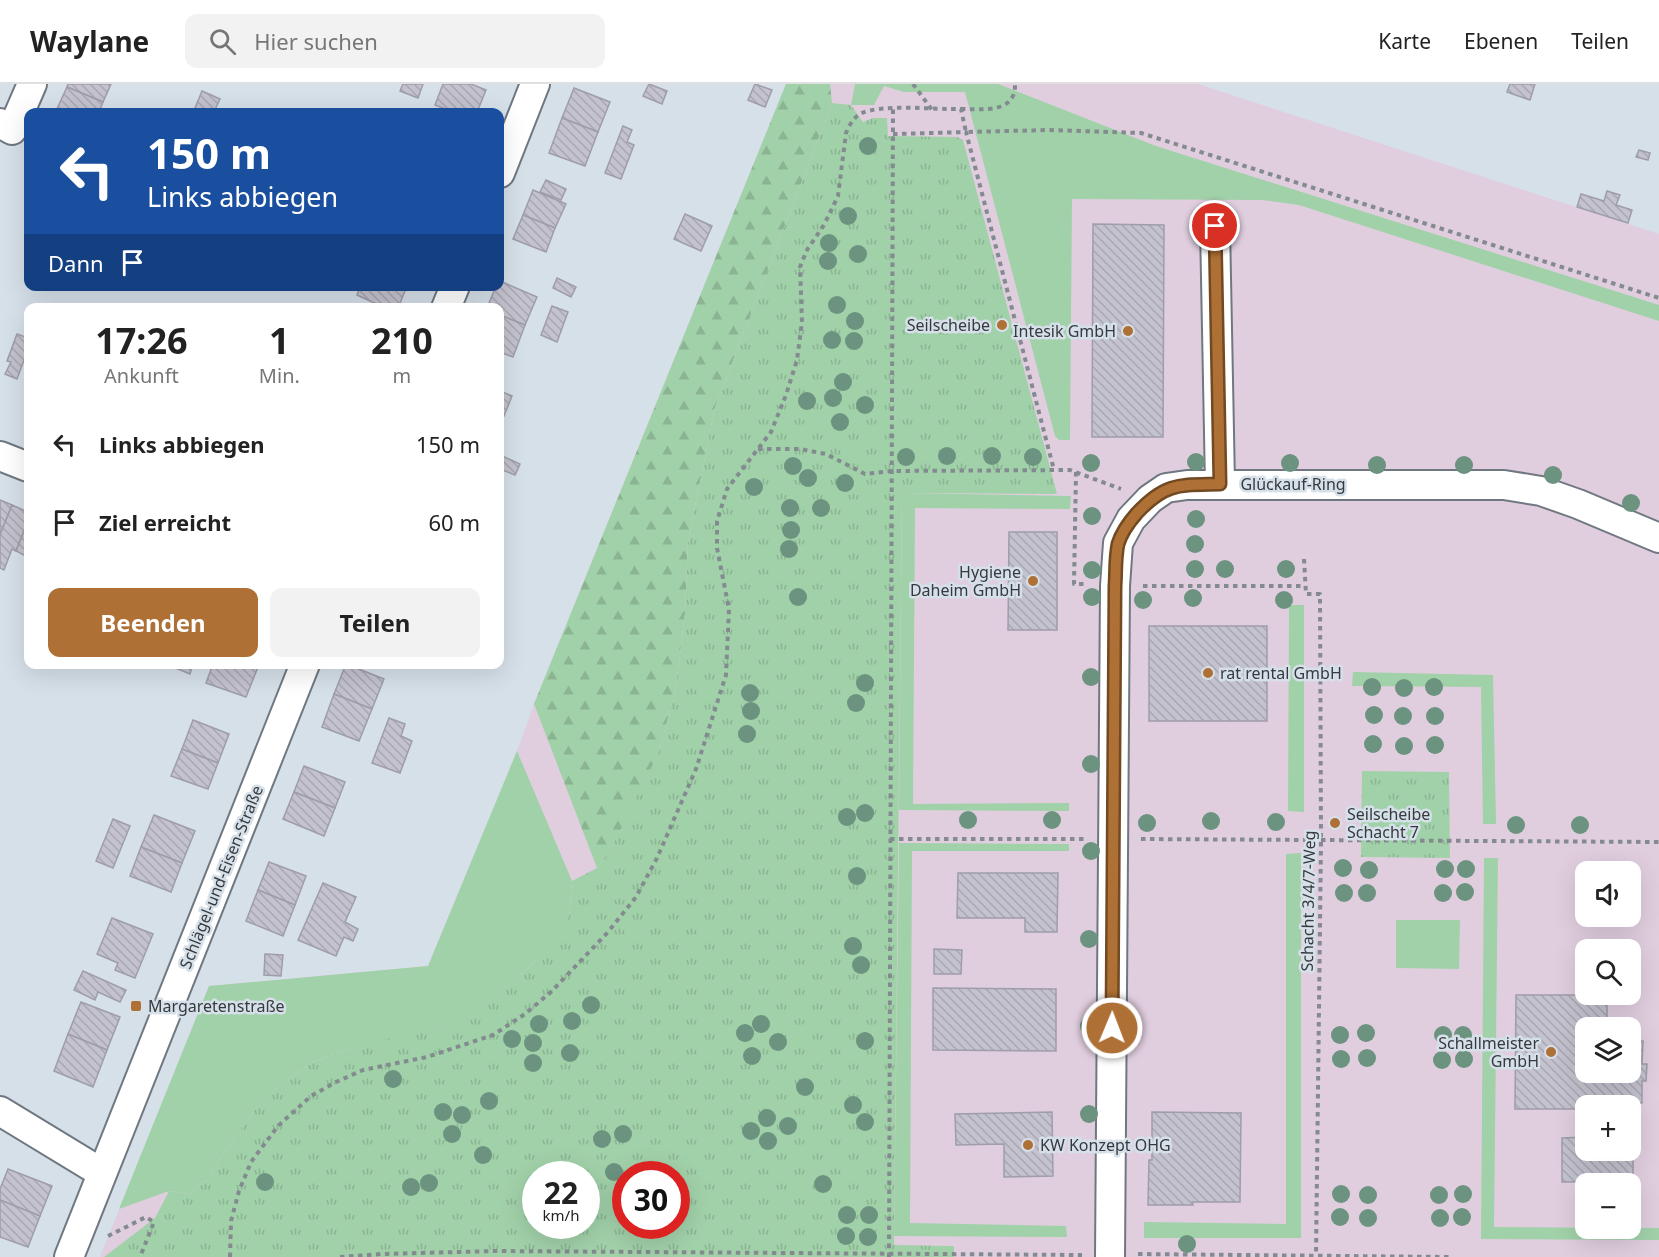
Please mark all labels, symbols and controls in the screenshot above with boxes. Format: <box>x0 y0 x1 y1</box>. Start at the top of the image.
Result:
search box <box>185 14 605 68</box>
text: Waylane <box>30 22 149 60</box>
icon: search <box>206 25 239 58</box>
text: Hier suchen <box>254 26 378 56</box>
text: Karte <box>1378 27 1431 55</box>
text: Ebenen <box>1464 27 1538 55</box>
text: Teilen <box>1571 27 1629 55</box>
text: 150 m <box>147 124 271 181</box>
icon: left <box>48 132 126 210</box>
text: Links abbiegen <box>147 178 338 215</box>
pin <box>1189 200 1240 251</box>
icon: arrive <box>1198 209 1231 242</box>
icon: arrive <box>116 246 149 279</box>
text: Dann <box>48 248 104 278</box>
place label: Seilscheibe <box>907 314 990 336</box>
text: 17:26 <box>95 316 188 365</box>
text: 1 <box>269 316 290 365</box>
text: 210 <box>371 316 433 365</box>
marker: Seilscheibe <box>995 318 1009 332</box>
place label: Intesik GmbH <box>1013 320 1116 342</box>
marker: Intesik GmbH <box>1121 324 1135 338</box>
text: Ankunft <box>104 362 179 389</box>
text: Min. <box>259 362 300 389</box>
text: m <box>393 362 411 389</box>
icon: left <box>48 428 81 461</box>
text: Links abbiegen <box>99 429 265 459</box>
text: 150 m <box>416 429 480 459</box>
street label: Glückauf-Ring <box>1240 473 1346 495</box>
icon: arrive <box>48 506 81 539</box>
text: Ziel erreicht <box>99 507 231 537</box>
text: 60 m <box>429 507 480 537</box>
place label: Hygiene Daheim GmbH <box>910 561 1021 601</box>
marker: Hygiene Daheim GmbH <box>1026 574 1040 588</box>
button: Beenden <box>48 588 258 657</box>
button: Teilen <box>270 588 480 657</box>
place label: rat rental GmbH <box>1220 662 1342 684</box>
marker: rat rental GmbH <box>1201 666 1215 680</box>
street label: Schlägel-und-Eisen-Straße <box>174 782 268 972</box>
place label: Seilscheibe Schacht 7 <box>1347 803 1430 843</box>
marker: Seilscheibe Schacht 7 <box>1328 816 1342 830</box>
street label: Schacht 3/4/7-Weg <box>1296 830 1320 972</box>
map controls <box>1575 861 1641 1239</box>
button: sound <box>1575 861 1641 927</box>
button: search <box>1575 939 1641 1005</box>
place label: Margaretenstraße <box>148 995 285 1017</box>
position arrow <box>1080 996 1144 1060</box>
marker: Margaretenstraße <box>129 999 143 1013</box>
button: layers <box>1575 1017 1641 1083</box>
place label: Schallmeister GmbH <box>1438 1032 1539 1072</box>
marker: Schallmeister GmbH <box>1544 1045 1558 1059</box>
button: + <box>1575 1095 1641 1161</box>
place label: KW Konzept OHG <box>1040 1134 1171 1156</box>
marker: KW Konzept OHG <box>1021 1138 1035 1152</box>
speed limit sign: 30 <box>612 1161 690 1239</box>
text: 22 <box>544 1172 578 1213</box>
button: − <box>1575 1173 1641 1239</box>
text: km/h <box>543 1205 579 1225</box>

